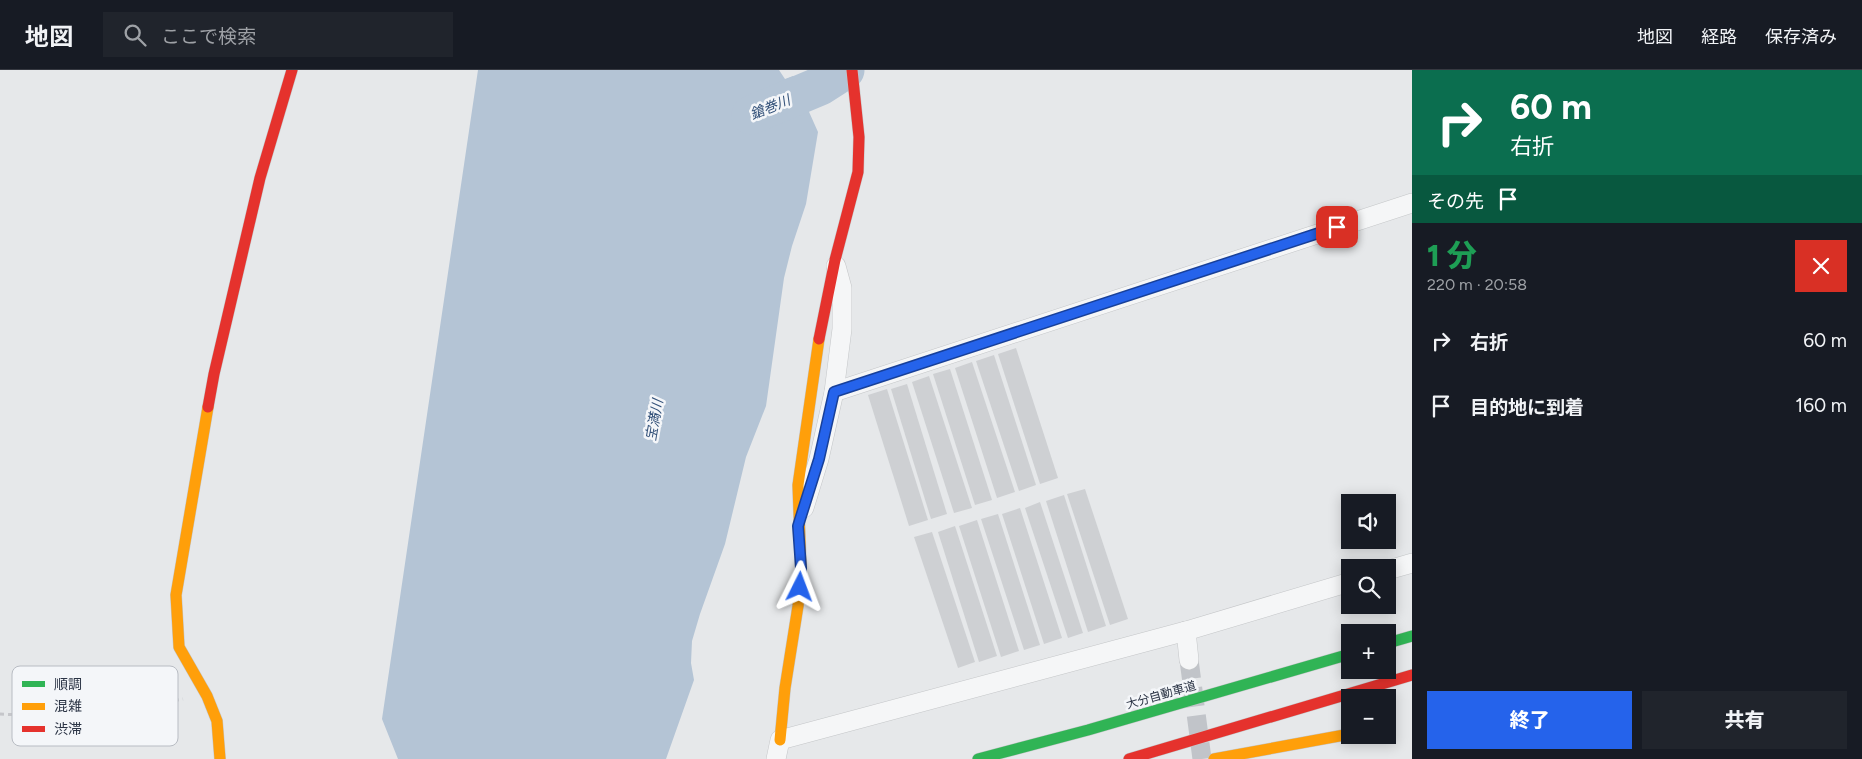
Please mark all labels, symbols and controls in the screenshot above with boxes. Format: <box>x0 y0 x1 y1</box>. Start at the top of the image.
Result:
search box <box>103 12 453 57</box>
icon: search <box>121 21 149 49</box>
text: 地図 <box>25 22 73 51</box>
text: ここで検索 <box>161 25 256 48</box>
text: 地図 <box>1637 26 1673 48</box>
text: 経路 <box>1701 26 1737 48</box>
text: 保存済み <box>1765 26 1837 48</box>
text: 60 m <box>1510 86 1592 128</box>
icon: right <box>1427 90 1492 155</box>
water label: 鎗巻川 <box>748 91 795 123</box>
text: 右折 <box>1510 133 1554 160</box>
icon: arrive <box>1494 185 1522 213</box>
text: その先 <box>1427 190 1484 213</box>
pin <box>1316 206 1358 248</box>
icon: arrive <box>1323 213 1351 241</box>
text: 1 分 <box>1427 237 1477 274</box>
button: close <box>1795 240 1847 292</box>
text: 220 m · 20:58 <box>1427 275 1527 294</box>
icon: right <box>1427 327 1455 355</box>
text: 60 m <box>1803 329 1847 352</box>
text: 右折 <box>1470 331 1508 354</box>
icon: arrive <box>1427 392 1455 420</box>
text: 160 m <box>1795 394 1847 417</box>
water label: 宝満川 <box>642 396 667 442</box>
text: 目的地に到着 <box>1470 396 1584 419</box>
map controls <box>1341 494 1396 744</box>
button: sound <box>1341 494 1396 549</box>
button: search <box>1341 559 1396 614</box>
position arrow <box>773 560 825 612</box>
button: + <box>1341 624 1396 679</box>
legend <box>12 666 178 746</box>
text: 順調 <box>54 676 82 693</box>
street label: 大分自動車道 <box>1124 678 1198 712</box>
button: − <box>1341 689 1396 744</box>
button: 終了 <box>1427 691 1632 749</box>
button: 共有 <box>1642 691 1847 749</box>
text: 混雑 <box>54 698 82 715</box>
text: 渋滞 <box>54 721 82 738</box>

